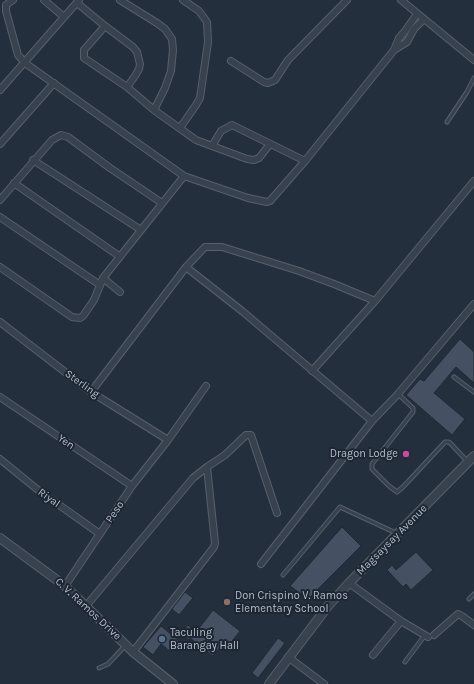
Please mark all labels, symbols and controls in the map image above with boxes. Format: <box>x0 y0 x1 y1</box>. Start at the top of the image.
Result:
street label: Sterling <box>62 367 102 401</box>
street label: Yen <box>55 432 77 452</box>
place label: Dragon Lodge <box>330 447 398 461</box>
marker: Dragon Lodge <box>401 449 411 459</box>
street label: Riyal <box>35 486 63 510</box>
street label: Peso <box>103 499 127 525</box>
street label: Magsaysay Avenue <box>354 502 430 578</box>
street label: C. V. Ramos Drive <box>52 575 124 643</box>
place label: Don Crispino V. Ramos Elementary School <box>235 589 348 615</box>
marker: Don Crispino V. Ramos Elementary School <box>222 597 232 607</box>
place label: Taculing Barangay Hall <box>170 626 239 652</box>
marker: Taculing Barangay Hall <box>157 634 167 644</box>

